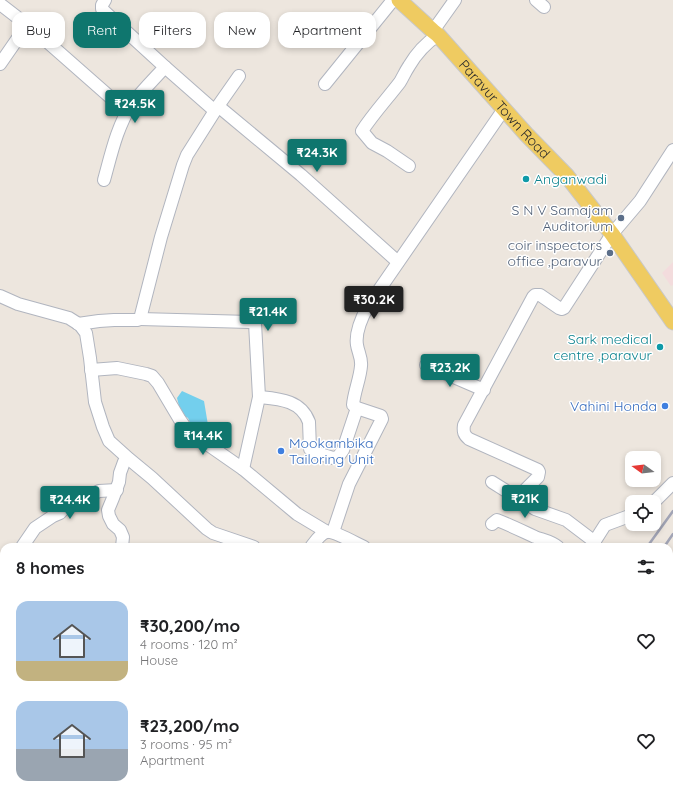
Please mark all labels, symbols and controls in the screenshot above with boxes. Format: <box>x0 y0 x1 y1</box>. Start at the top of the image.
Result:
chip: Buy <box>12 12 65 48</box>
chip: Rent <box>73 12 131 48</box>
chip: Filters <box>139 12 206 48</box>
chip: New <box>214 12 270 48</box>
chip: Apartment <box>278 12 376 48</box>
street label: Paravur Town Road <box>455 56 554 162</box>
pin: ₹24.5K <box>102 90 168 124</box>
text: ₹24.5K <box>114 95 156 111</box>
pin: ₹24.3K <box>284 139 350 173</box>
text: ₹24.3K <box>297 144 337 160</box>
place label: Anganwadi <box>534 170 607 188</box>
marker: Anganwadi <box>521 174 531 184</box>
place label: S N V Samajam Auditorium <box>512 201 613 235</box>
marker: S N V Samajam Auditorium <box>616 213 626 223</box>
place label: coir inspectors office ,paravur <box>508 236 603 270</box>
marker: coir inspectors office ,paravur <box>605 248 615 258</box>
pin: ₹30.2K <box>341 286 407 320</box>
text: ₹30.2K <box>353 291 395 307</box>
pin: ₹21.4K <box>235 298 301 332</box>
text: ₹21.4K <box>249 303 287 319</box>
place label: Sark medical centre ,paravur <box>553 330 653 364</box>
marker: Sark medical centre ,paravur <box>655 342 665 352</box>
pin: ₹23.2K <box>417 354 483 388</box>
text: ₹23.2K <box>430 359 470 375</box>
place label: Vahini Honda <box>570 397 657 415</box>
marker: Vahini Honda <box>660 401 670 411</box>
pin: ₹14.4K <box>170 422 236 456</box>
text: ₹14.4K <box>184 427 222 443</box>
place label: Mookambika Tailoring Unit <box>289 434 374 468</box>
marker: Mookambika Tailoring Unit <box>276 446 286 456</box>
north arrow <box>625 451 661 487</box>
map controls <box>625 451 661 531</box>
pin: ₹21K <box>501 485 549 519</box>
pin: ₹24.4K <box>37 486 103 520</box>
text: ₹21K <box>511 490 539 506</box>
text: ₹24.4K <box>49 491 91 507</box>
button: locate <box>625 495 661 531</box>
icon: filters <box>635 556 657 578</box>
text: 8 homes <box>16 557 85 578</box>
text: ₹30,200/mo <box>140 615 240 636</box>
icon: home <box>48 617 96 665</box>
icon: heart <box>635 630 657 652</box>
text: 4 rooms · 120 m² <box>140 636 238 652</box>
text: House <box>140 652 178 668</box>
text: ₹23,200/mo <box>140 715 239 736</box>
icon: home <box>48 717 96 765</box>
icon: heart <box>635 730 657 752</box>
text: 3 rooms · 95 m² <box>140 736 232 752</box>
text: Apartment <box>140 752 205 768</box>

